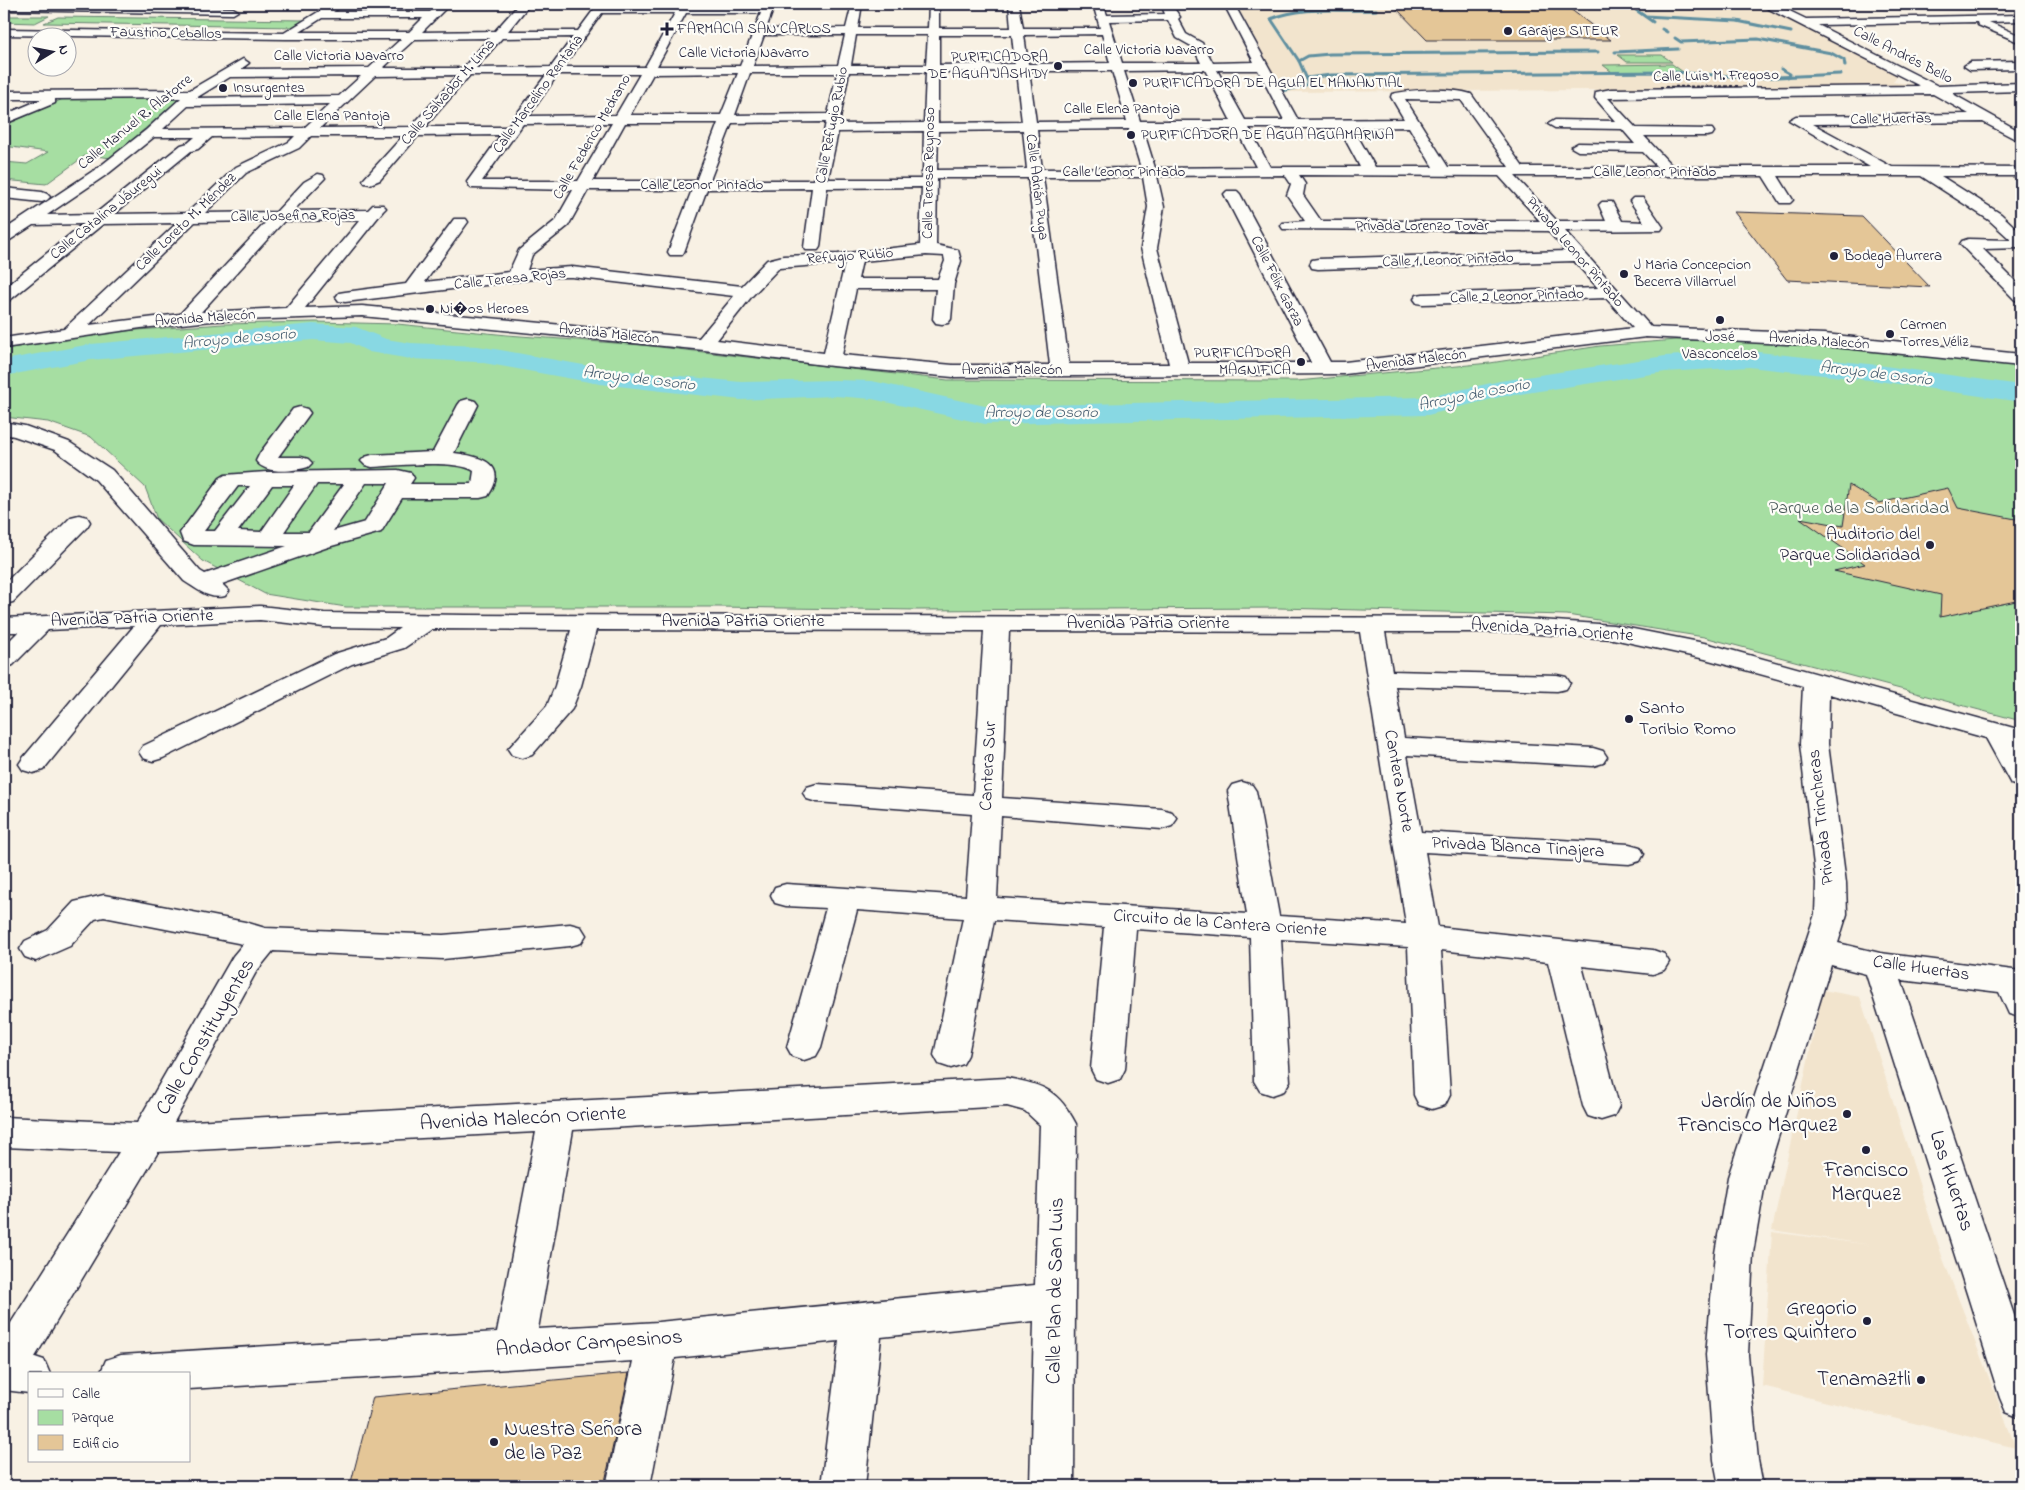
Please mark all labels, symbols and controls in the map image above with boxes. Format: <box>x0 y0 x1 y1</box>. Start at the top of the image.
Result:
place label: FARMACIA SAN CARLOS <box>676 18 831 40</box>
place label: Garajes SITEUR <box>1518 20 1619 42</box>
street label: Calle Andrés Bello <box>1849 20 1957 90</box>
street label: Faustino Ceballos <box>109 21 222 45</box>
marker: FARMACIA SAN CARLOS <box>661 23 673 35</box>
marker: Garajes SITEUR <box>1502 25 1514 37</box>
north arrow <box>28 28 78 78</box>
street label: Calle Marcelino Rentaría <box>487 30 589 158</box>
street label: Calle Salvador M. Lima <box>396 34 500 150</box>
street label: Calle Victoria Navarro <box>1084 39 1214 61</box>
street label: Calle Victoria Navarro <box>679 42 809 64</box>
text: N <box>52 44 74 56</box>
street label: Calle Victoria Navarro <box>274 45 404 67</box>
place label: PURIFICADORA DE AGUA JASHIDY <box>927 46 1048 85</box>
marker: PURIFICADORA DE AGUA JASHIDY <box>1052 60 1064 72</box>
street label: Calle Refugio Rubio <box>810 64 855 186</box>
street label: Calle Luis M. Fregoso <box>1653 64 1779 89</box>
street label: Calle Manuel R. Alatorre <box>73 69 197 175</box>
street label: Calle Federico Medrano <box>547 70 637 204</box>
place label: PURIFICADORA DE AGUA EL MANANTIAL <box>1143 72 1403 94</box>
place label: Insurgentes <box>233 77 305 100</box>
marker: PURIFICADORA DE AGUA EL MANANTIAL <box>1127 77 1139 89</box>
marker: Insurgentes <box>217 82 229 94</box>
street label: Calle Elena Pantoja <box>1064 98 1180 120</box>
street label: Calle Elena Pantoja <box>274 105 390 127</box>
street label: Calle Teresa Reynoso <box>917 107 942 239</box>
street label: Calle Huertas <box>1850 107 1932 131</box>
place label: PURIFICADORA DE AGUA AGUAMARINA <box>1141 124 1394 146</box>
marker: PURIFICADORA DE AGUA AGUAMARINA <box>1125 129 1137 141</box>
street label: Calle Adrián Puga <box>1019 133 1054 241</box>
street label: Calle Catalina Jáuregui <box>45 161 167 266</box>
street label: Calle Leonor Pintado <box>1063 161 1186 183</box>
street label: Calle Leonor Pintado <box>1594 161 1717 183</box>
street label: Calle Loreto M. Méndez <box>130 167 242 276</box>
street label: Calle Leonor Pintado <box>641 174 764 196</box>
street label: Privada Leonor Pintado <box>1521 192 1629 312</box>
street label: Calle Josefina Rojas <box>230 204 356 228</box>
street label: Privada Lorenzo Tovar <box>1355 215 1489 237</box>
street label: Calle Félix Garza <box>1245 232 1309 330</box>
street label: Refugio Rubio <box>806 242 894 271</box>
place label: Bodega Aurrera <box>1843 245 1942 268</box>
street label: Calle 1 Leonor Pintado <box>1382 247 1514 273</box>
marker: Bodega Aurrera <box>1828 250 1840 262</box>
place label: J Maria Concepcion Becerra Villarruel <box>1633 254 1751 293</box>
street label: Calle Teresa Rojas <box>453 262 567 296</box>
marker: J Maria Concepcion Becerra Villarruel <box>1618 268 1630 280</box>
street label: Calle 2 Leonor Pintado <box>1450 283 1585 309</box>
place label: Ni�os Heroes <box>440 298 529 320</box>
marker: Ni�os Heroes <box>424 303 436 315</box>
street label: Avenida Malecón <box>154 304 256 332</box>
marker: José Vasconcelos <box>1714 314 1726 326</box>
place label: Carmen Torres Véliz <box>1900 314 1969 353</box>
street label: Avenida Malecón <box>558 318 660 350</box>
water label: Arroyo de Osorio <box>182 322 297 356</box>
place label: José Vasconcelos <box>1681 326 1758 365</box>
street label: Avenida Malecón <box>1768 327 1870 355</box>
marker: Carmen Torres Véliz <box>1884 328 1896 340</box>
place label: PURIFICADORA MAGNIFICA <box>1194 342 1291 381</box>
street label: Avenida Malecón <box>1365 343 1467 377</box>
water label: Arroyo de Osorio <box>1818 355 1934 393</box>
marker: PURIFICADORA MAGNIFICA <box>1295 356 1307 368</box>
street label: Avenida Malecón <box>962 359 1062 381</box>
water label: Arroyo de Osorio <box>581 360 697 398</box>
water label: Arroyo de Osorio <box>1416 372 1532 418</box>
water label: Arroyo de Osorio <box>984 401 1098 425</box>
park label: Parque de la Solidaridad <box>1769 496 1949 522</box>
place label: Auditorio del Parque Solidaridad <box>1780 522 1920 569</box>
marker: Auditorio del Parque Solidaridad <box>1924 539 1936 551</box>
street label: Avenida Patria Oriente <box>50 603 215 635</box>
street label: Avenida Patria Oriente <box>662 609 825 635</box>
street label: Avenida Patria Oriente <box>1067 611 1230 637</box>
street label: Avenida Patria Oriente <box>1470 612 1635 650</box>
place label: Santo Toribio Romo <box>1639 696 1736 743</box>
marker: Santo Toribio Romo <box>1623 713 1635 725</box>
street label: Cantera Sur <box>974 720 1004 812</box>
street label: Cantera Norte <box>1376 728 1420 835</box>
street label: Privada Trincheras <box>1802 748 1842 886</box>
street label: Privada Blanca Tinajera <box>1431 830 1605 866</box>
street label: Circuito de la Cantera Oriente <box>1112 904 1329 945</box>
street label: Calle Huertas <box>1871 949 1971 989</box>
street label: Calle Constituyentes <box>149 953 265 1122</box>
place label: Jardín de Niños Francisco Marquez <box>1677 1087 1837 1141</box>
street label: Avenida Malecón Oriente <box>419 1099 628 1139</box>
marker: Jardín de Niños Francisco Marquez <box>1841 1108 1853 1120</box>
street label: Las Huertas <box>1921 1127 1981 1235</box>
marker: Francisco Marquez <box>1860 1144 1872 1156</box>
place label: Francisco Marquez <box>1823 1156 1908 1210</box>
street label: Calle Plan de San Luis <box>1039 1197 1073 1385</box>
place label: Gregorio Torres Quintero <box>1723 1294 1857 1348</box>
marker: Gregorio Torres Quintero <box>1861 1315 1873 1327</box>
street label: Andador Campesinos <box>495 1323 683 1365</box>
place label: Tenamaztli <box>1817 1365 1911 1395</box>
legend <box>28 1372 190 1462</box>
marker: Tenamaztli <box>1915 1374 1927 1386</box>
text: Calle <box>72 1383 100 1405</box>
text: Parque <box>72 1407 114 1429</box>
place label: Nuestra Señora de la Paz <box>504 1415 642 1469</box>
text: Edificio <box>72 1433 119 1455</box>
marker: Nuestra Señora de la Paz <box>488 1436 500 1448</box>

